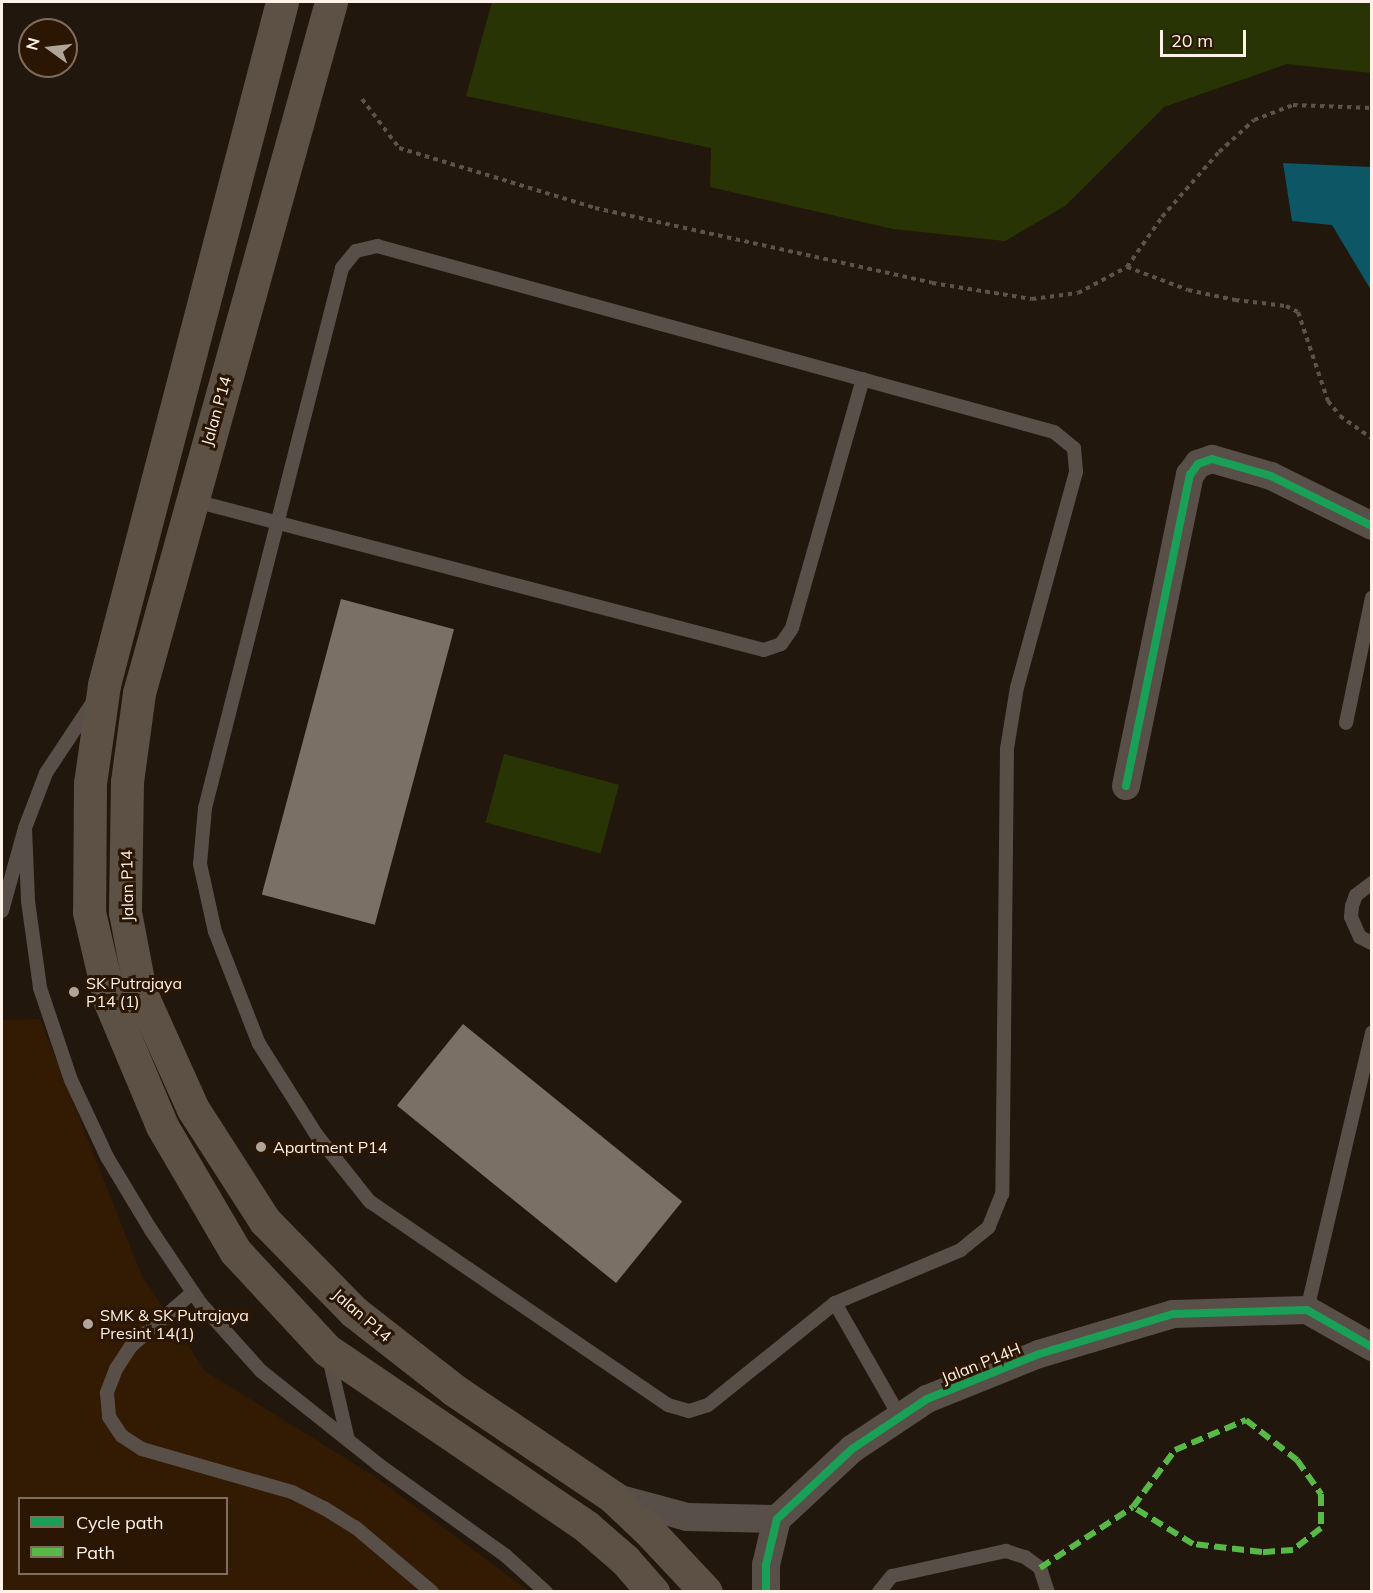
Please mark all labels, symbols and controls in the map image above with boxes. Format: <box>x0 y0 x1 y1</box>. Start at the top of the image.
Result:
north arrow <box>18 18 78 78</box>
scale bar <box>1163 18 1248 56</box>
text: 20 m <box>1171 29 1213 52</box>
text: N <box>21 35 44 52</box>
street label: Jalan P14 <box>197 374 235 448</box>
street label: Jalan P14 <box>117 850 137 922</box>
place label: SK Putrajaya P14 (1) <box>86 973 182 1011</box>
marker: SK Putrajaya P14 (1) <box>67 985 81 999</box>
place label: Apartment P14 <box>273 1137 387 1157</box>
marker: Apartment P14 <box>254 1140 268 1154</box>
street label: Jalan P14 <box>329 1284 395 1346</box>
place label: SMK & SK Putrajaya Presint 14(1) <box>100 1305 249 1343</box>
marker: SMK & SK Putrajaya Presint 14(1) <box>81 1317 95 1331</box>
street label: Jalan P14H <box>939 1338 1023 1388</box>
legend <box>18 1497 228 1575</box>
text: Cycle path <box>76 1511 163 1534</box>
text: Path <box>76 1541 115 1564</box>

